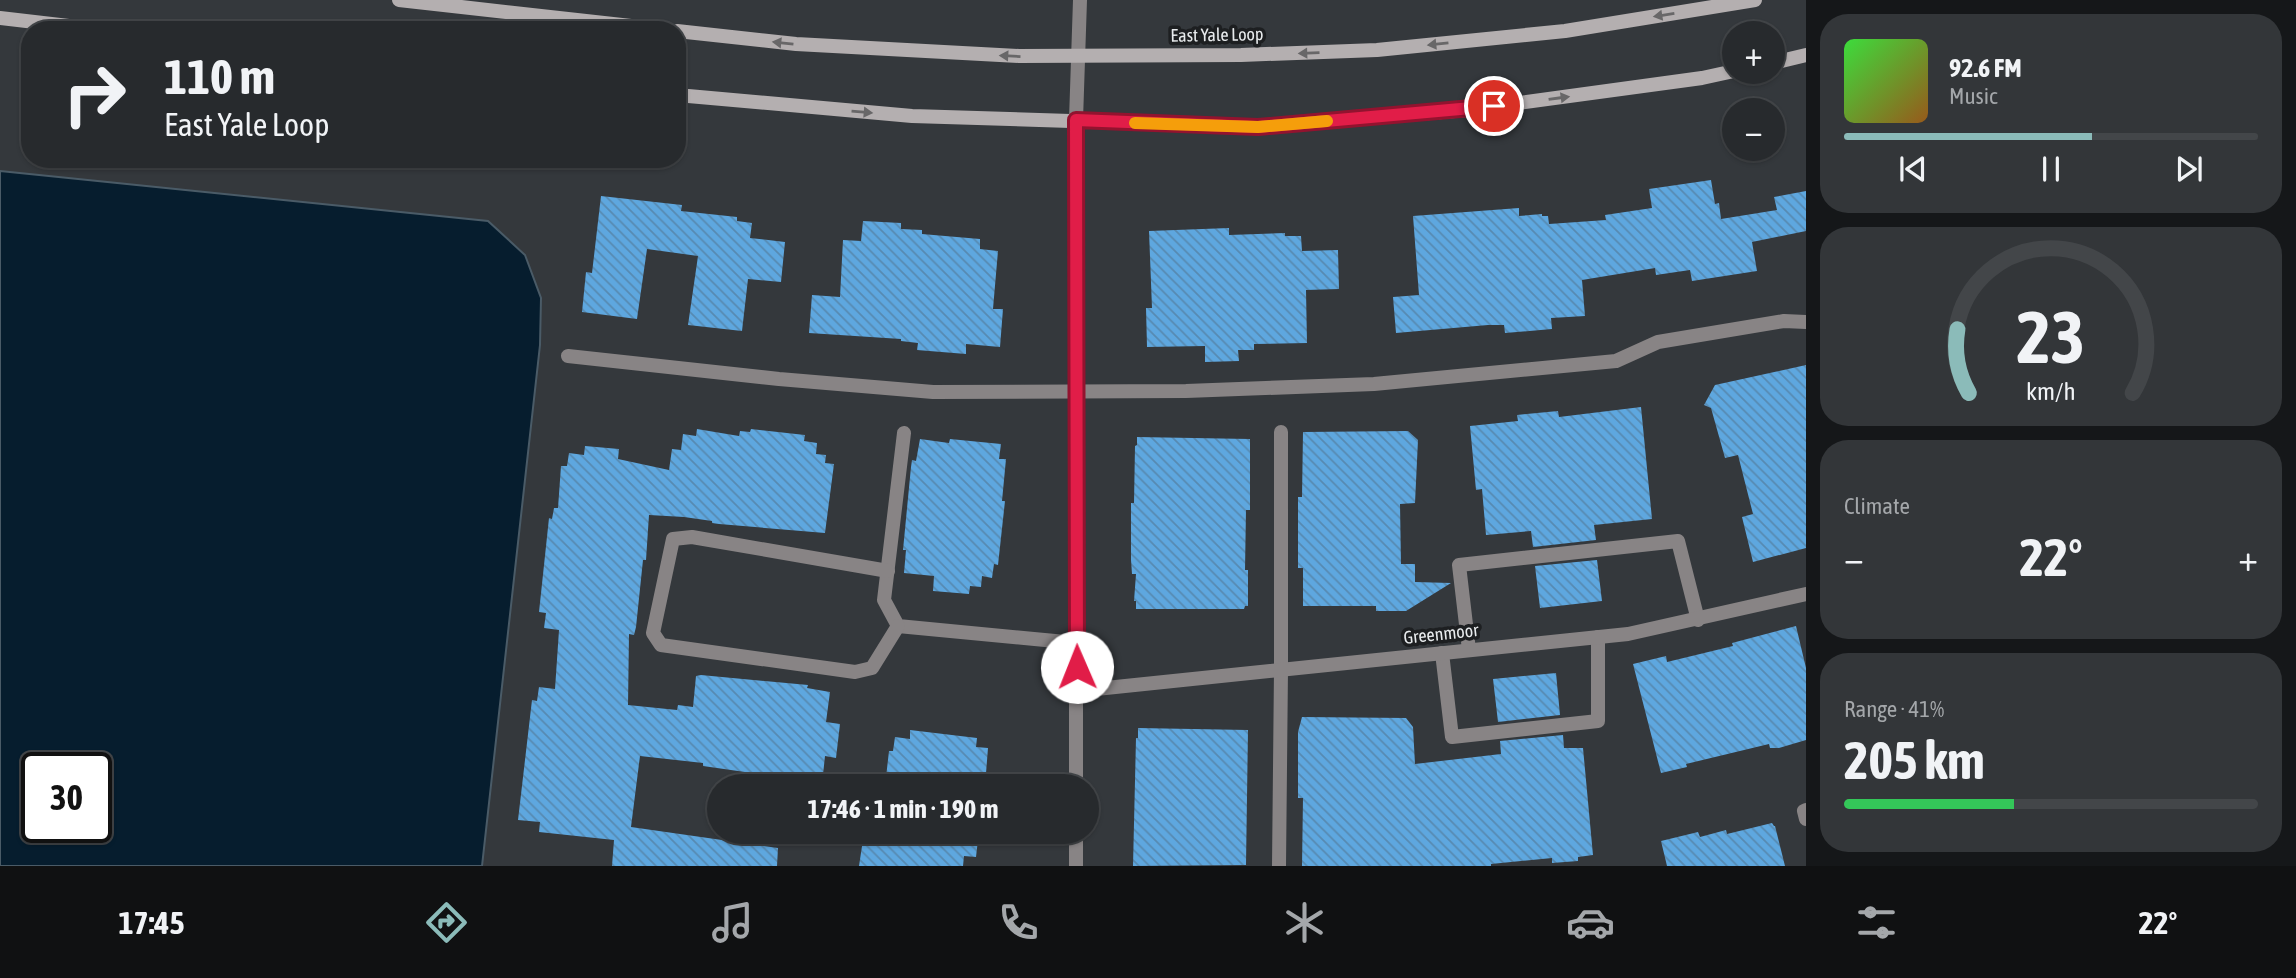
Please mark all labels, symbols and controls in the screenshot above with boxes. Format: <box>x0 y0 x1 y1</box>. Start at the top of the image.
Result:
one-way arrow <box>1652 10 1674 21</box>
map controls <box>1722 21 1785 161</box>
button: + <box>1722 21 1785 84</box>
street label: East Yale Loop <box>1170 23 1264 46</box>
one-way arrow <box>771 37 793 48</box>
one-way arrow <box>1427 39 1449 50</box>
one-way arrow <box>1298 47 1320 58</box>
text: 110 m <box>164 48 275 104</box>
icon: right <box>49 49 140 140</box>
one-way arrow <box>998 50 1020 61</box>
text: 92.6 FM <box>1949 53 2022 83</box>
pin <box>1464 76 1524 136</box>
text: Music <box>1949 83 1997 109</box>
icon: arrive <box>1475 87 1513 125</box>
one-way arrow <box>1548 92 1570 103</box>
button: − <box>1722 98 1785 161</box>
text: East Yale Loop <box>164 106 329 143</box>
one-way arrow <box>851 107 873 118</box>
icon: previous <box>1894 150 1932 188</box>
icon: pause <box>2032 150 2070 188</box>
icon: next <box>2170 150 2208 188</box>
text: 23 <box>2017 295 2085 378</box>
text: km/h <box>2026 376 2076 404</box>
text: Climate <box>1844 493 1910 519</box>
text: 22° <box>2019 527 2083 587</box>
text: − <box>1844 536 1864 579</box>
text: + <box>2238 536 2258 579</box>
street label: Greenmoor <box>1403 619 1480 648</box>
position arrow <box>1040 630 1114 704</box>
text: Range · 41% <box>1844 696 1944 722</box>
text: 205 km <box>1844 730 1985 790</box>
speed limit sign: 30 <box>21 752 112 843</box>
text: 17:46 · 1 min · 190 m <box>808 794 998 824</box>
icon: directions <box>422 898 471 947</box>
icon: music <box>708 898 757 947</box>
icon: phone <box>994 898 1043 947</box>
icon: climate <box>1280 898 1329 947</box>
icon: car <box>1566 898 1615 947</box>
icon: filters <box>1852 898 1901 947</box>
text: 17:45 <box>119 904 184 941</box>
text: 22° <box>2138 904 2177 941</box>

